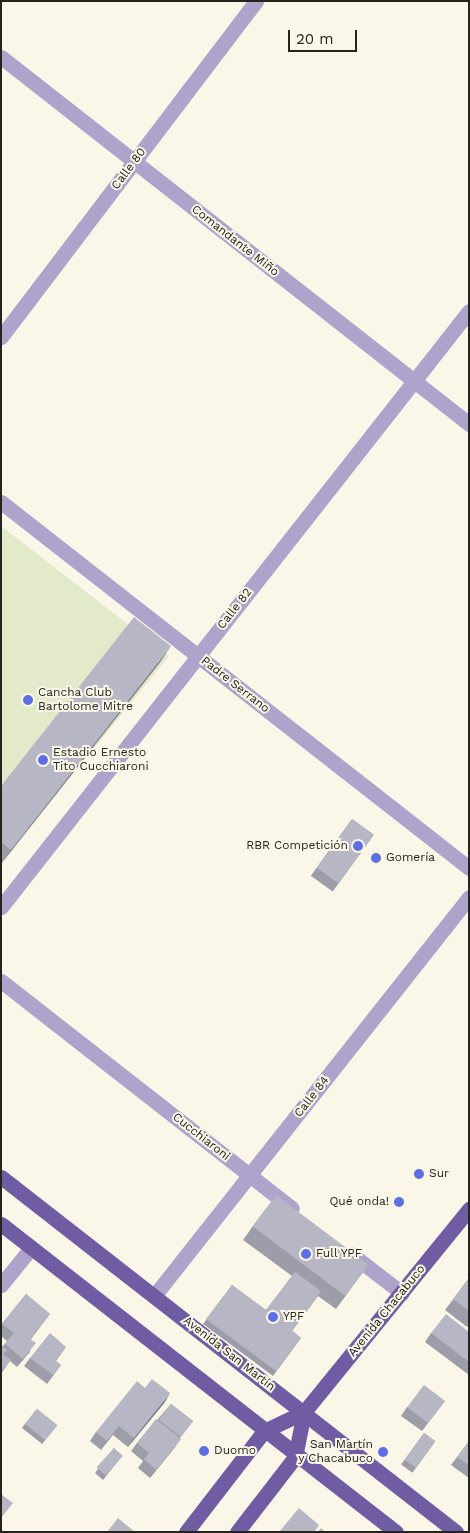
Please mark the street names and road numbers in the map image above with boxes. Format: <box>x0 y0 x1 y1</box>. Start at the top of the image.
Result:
street label: Calle 80 <box>109 145 149 193</box>
street label: Comandante Miño <box>188 202 282 280</box>
street label: Calle 82 <box>215 586 255 632</box>
street label: Padre Serrano <box>198 654 272 716</box>
street label: Calle 84 <box>292 1074 332 1120</box>
street label: Cucchiaroni <box>169 1110 233 1164</box>
street label: Avenida Chacabuco <box>345 1262 429 1360</box>
street label: Avenida San Martín <box>180 1314 278 1394</box>

